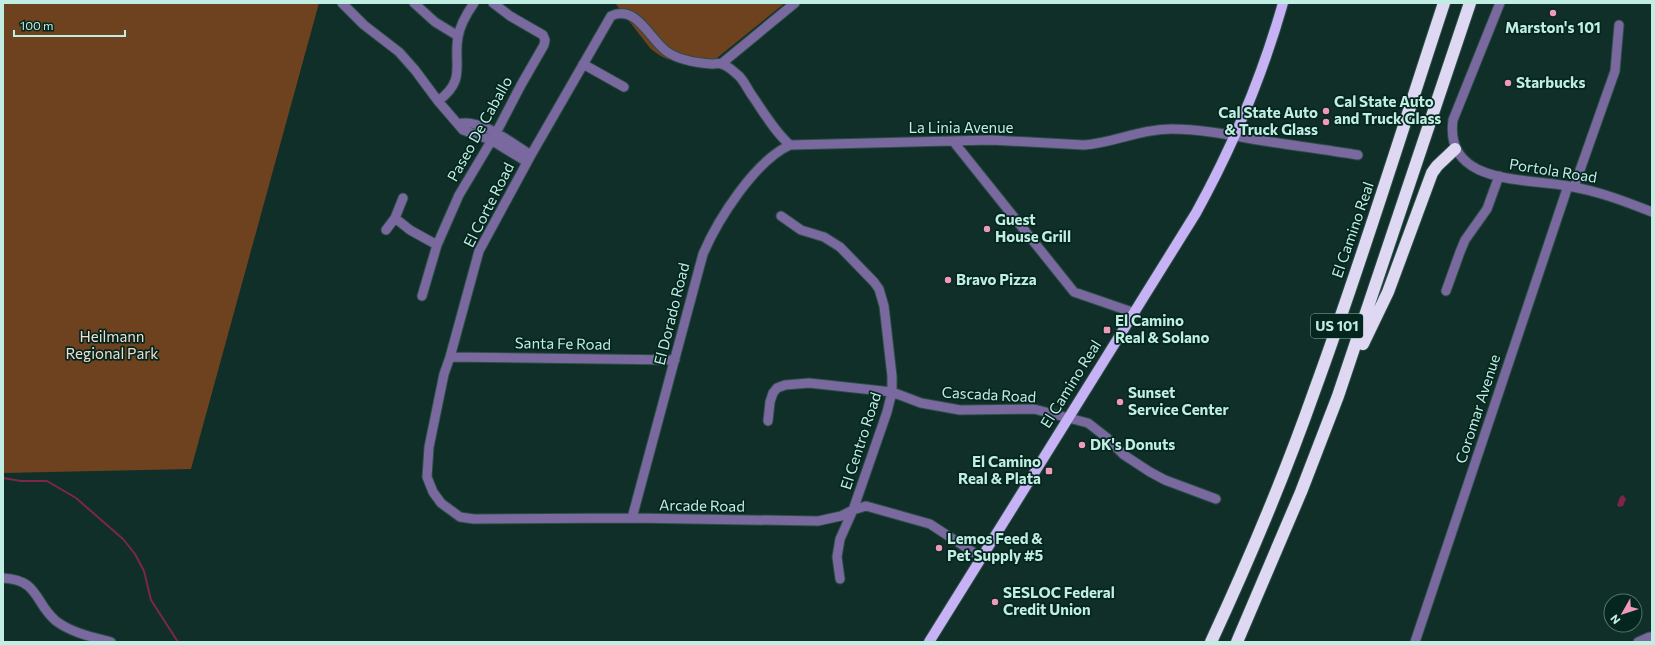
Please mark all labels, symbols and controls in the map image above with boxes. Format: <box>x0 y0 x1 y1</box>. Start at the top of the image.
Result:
marker: Marston's 101 <box>1548 8 1558 18</box>
scale bar <box>14 12 125 38</box>
text: 100 m <box>20 18 54 32</box>
place label: Marston's 101 <box>1505 18 1601 36</box>
street label: Paseo De Caballo <box>443 73 515 184</box>
place label: Starbucks <box>1516 73 1586 91</box>
marker: Starbucks <box>1503 78 1513 88</box>
place label: Cal State Auto and Truck Glass <box>1334 92 1441 127</box>
place label: Cal State Auto & Truck Glass <box>1218 103 1318 138</box>
marker: Cal State Auto and Truck Glass <box>1321 106 1331 116</box>
marker: Cal State Auto & Truck Glass <box>1321 117 1331 127</box>
street label: La Linia Avenue <box>909 118 1014 136</box>
street label: Portola Road <box>1508 154 1598 186</box>
street label: El Corte Road <box>459 159 517 250</box>
street label: El Camino Real <box>1327 179 1377 280</box>
place label: Guest House Grill <box>995 210 1071 245</box>
marker: Guest House Grill <box>982 224 992 234</box>
street label: El Dorado Road <box>650 261 692 367</box>
place label: Bravo Pizza <box>956 270 1037 288</box>
marker: Bravo Pizza <box>943 275 953 285</box>
place label: El Camino Real & Solano <box>1115 311 1210 346</box>
road number: US 101 <box>1311 314 1363 338</box>
marker: El Camino Real & Solano <box>1102 325 1112 335</box>
park label: Heilmann Regional Park <box>66 327 158 362</box>
street label: Santa Fe Road <box>515 333 611 353</box>
street label: El Camino Real <box>1036 336 1104 431</box>
street label: Coromar Avenue <box>1451 352 1503 466</box>
street label: Cascada Road <box>941 383 1037 405</box>
place label: Sunset Service Center <box>1128 383 1229 418</box>
street label: El Centro Road <box>836 390 884 492</box>
marker: Sunset Service Center <box>1115 397 1125 407</box>
place label: DK's Donuts <box>1090 435 1175 453</box>
marker: DK's Donuts <box>1077 440 1087 450</box>
place label: El Camino Real & Plata <box>958 452 1041 487</box>
marker: El Camino Real & Plata <box>1044 466 1054 476</box>
street label: Arcade Road <box>659 495 745 515</box>
place label: Lemos Feed & Pet Supply #5 <box>947 529 1044 564</box>
marker: Lemos Feed & Pet Supply #5 <box>934 543 944 553</box>
place label: SESLOC Federal Credit Union <box>1003 583 1115 618</box>
north arrow <box>1603 593 1643 633</box>
marker: SESLOC Federal Credit Union <box>990 597 1000 607</box>
text: N <box>1607 612 1622 627</box>

